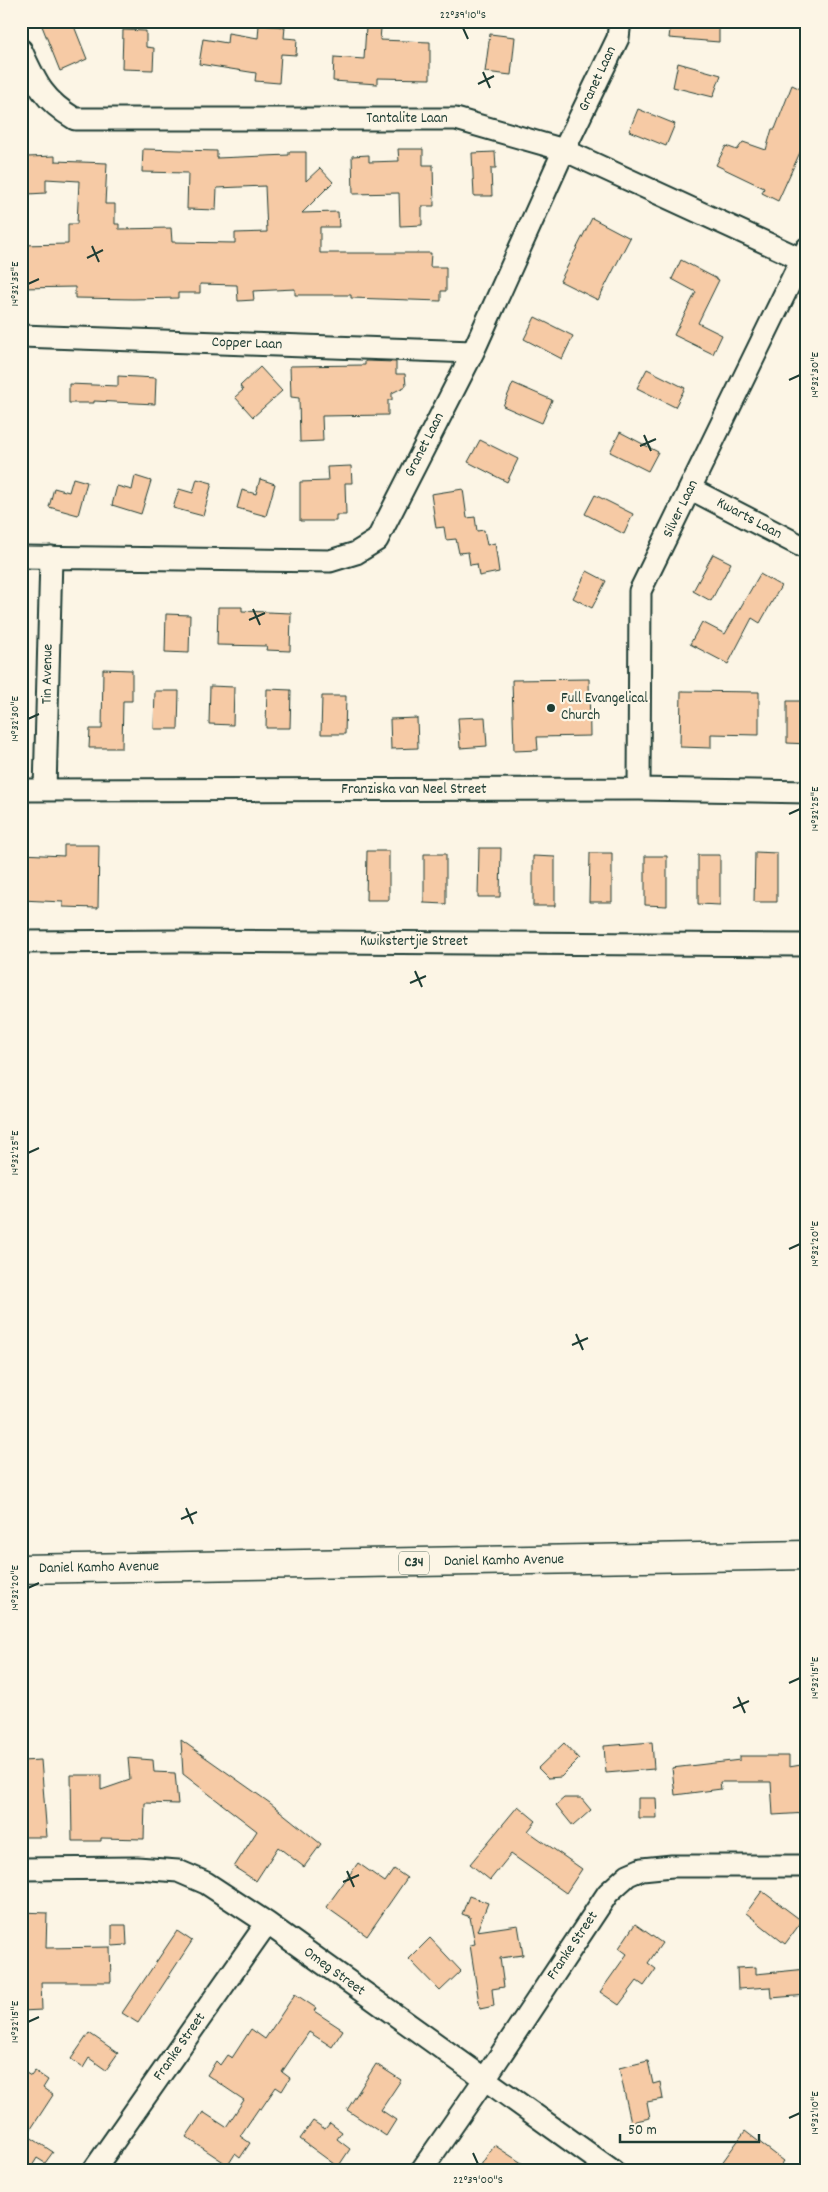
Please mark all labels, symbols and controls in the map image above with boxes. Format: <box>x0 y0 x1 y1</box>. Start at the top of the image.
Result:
text: 22°39'10"S <box>440 7 486 24</box>
street label: Granet Laan <box>573 43 623 115</box>
street label: Tantalite Laan <box>366 108 448 130</box>
text: 14°32'35"E <box>7 261 24 307</box>
street label: Copper Laan <box>211 332 283 356</box>
text: 14°32'30"E <box>807 351 824 398</box>
street label: Granet Laan <box>399 409 451 481</box>
street label: Silver Laan <box>658 476 704 542</box>
street label: Kwarts Laan <box>712 492 786 546</box>
street label: Tin Avenue <box>36 643 60 704</box>
place label: Full Evangelical Church <box>561 688 648 727</box>
text: 14°32'30"E <box>7 695 24 742</box>
marker: Full Evangelical Church <box>545 702 557 714</box>
street label: Franziska van Neel Street <box>341 779 487 801</box>
text: 14°32'25"E <box>807 786 824 831</box>
street label: Kwikstertjie Street <box>360 931 469 953</box>
text: 14°32'25"E <box>7 1130 24 1175</box>
text: 14°32'20"E <box>807 1221 824 1267</box>
street label: Daniel Kamho Avenue <box>444 1549 565 1573</box>
road number: C34 <box>399 1552 429 1575</box>
street label: Daniel Kamho Avenue <box>39 1556 160 1580</box>
text: 14°32'20"E <box>7 1565 24 1611</box>
text: 14°32'15"E <box>807 1656 824 1699</box>
street label: Franke Street <box>542 1907 604 1985</box>
street label: Omeg Street <box>298 1942 370 2002</box>
text: 14°32'15"E <box>7 2000 24 2043</box>
street label: Franke Street <box>148 2008 212 2086</box>
text: 14°32'10"E <box>807 2091 824 2135</box>
scale bar <box>620 2112 759 2144</box>
text: 50 m <box>628 2120 657 2142</box>
text: 22°39'00"S <box>453 2172 503 2189</box>

